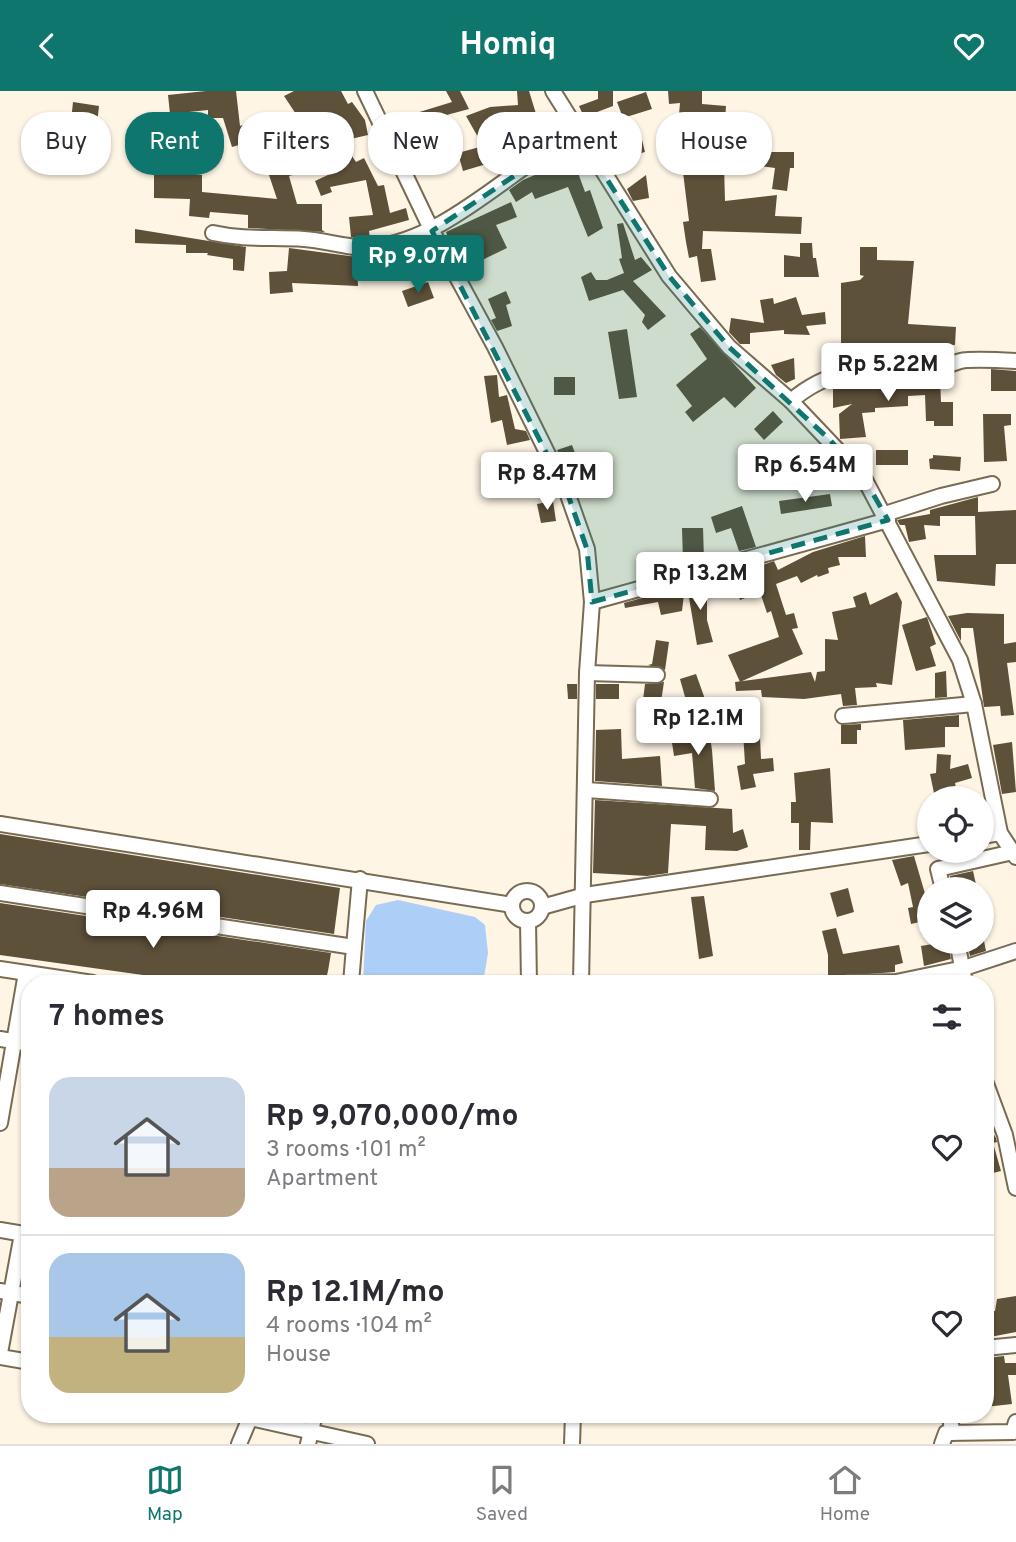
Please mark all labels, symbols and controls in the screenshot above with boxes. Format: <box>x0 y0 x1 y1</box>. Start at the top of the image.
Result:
text: Homiq <box>460 26 556 66</box>
icon: back <box>28 27 66 65</box>
icon: heart <box>950 27 988 65</box>
chip: Buy <box>21 112 111 175</box>
chip: Rent <box>125 112 224 175</box>
chip: Filters <box>238 112 354 175</box>
chip: New <box>368 112 463 175</box>
chip: Apartment <box>477 112 642 175</box>
chip: House <box>656 112 772 175</box>
pin: Rp 9.07M <box>346 235 490 295</box>
text: Rp 9.07M <box>368 243 468 272</box>
pin: Rp 5.22M <box>816 343 960 403</box>
text: Rp 5.22M <box>837 351 939 380</box>
pin: Rp 6.54M <box>733 445 877 504</box>
text: Rp 6.54M <box>754 452 856 481</box>
pin: Rp 8.47M <box>475 453 619 512</box>
text: Rp 8.47M <box>497 460 597 489</box>
pin: Rp 13.2M <box>628 553 772 612</box>
text: Rp 13.2M <box>652 560 748 589</box>
pin: Rp 12.1M <box>626 697 770 757</box>
text: Rp 12.1M <box>652 705 744 734</box>
map controls <box>917 786 994 954</box>
button: locate <box>917 786 994 863</box>
button: layers <box>917 877 994 954</box>
pin: Rp 4.96M <box>81 891 225 950</box>
text: Rp 4.96M <box>102 898 204 927</box>
icon: filters <box>928 998 966 1036</box>
text: 7 homes <box>49 999 165 1036</box>
text: Rp 9,070,000/mo <box>266 1099 518 1136</box>
icon: home <box>105 1105 189 1189</box>
icon: heart <box>928 1128 966 1166</box>
text: 3 rooms · 101 m² <box>266 1136 426 1165</box>
text: Apartment <box>266 1165 378 1194</box>
text: Rp 12.1M/mo <box>266 1275 445 1312</box>
icon: home <box>105 1281 189 1365</box>
icon: heart <box>928 1304 966 1342</box>
text: 4 rooms · 104 m² <box>266 1312 432 1341</box>
text: House <box>266 1341 331 1370</box>
tab: Map <box>146 1461 184 1527</box>
tab: Saved <box>476 1461 528 1527</box>
tab: Home <box>820 1461 870 1527</box>

